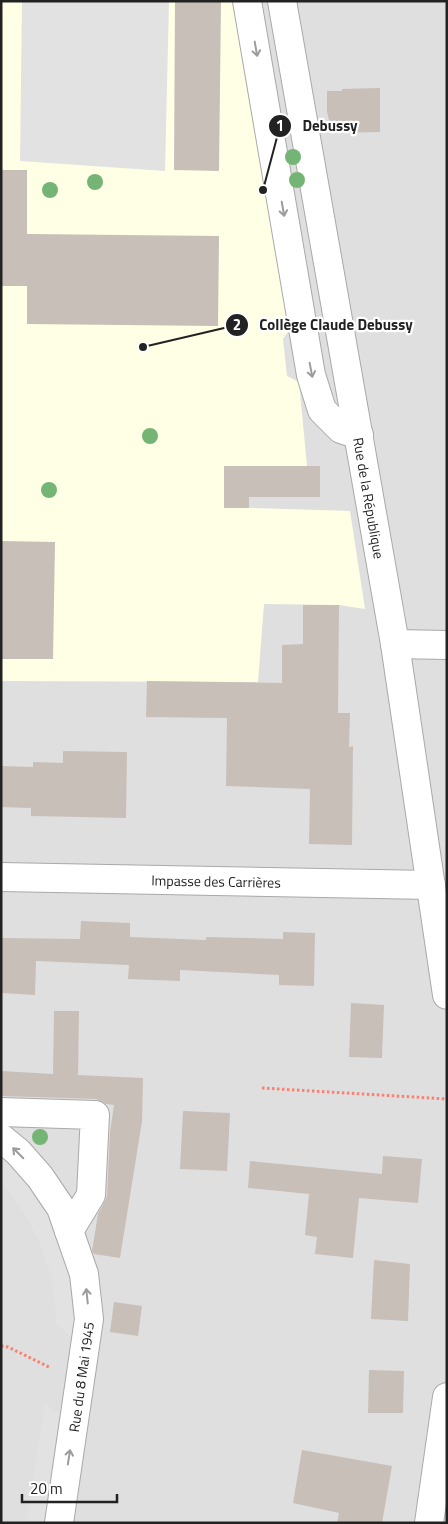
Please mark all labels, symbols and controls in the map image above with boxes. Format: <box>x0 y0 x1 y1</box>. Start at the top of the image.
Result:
one-way arrow <box>251 41 261 57</box>
callout: Debussy <box>267 111 368 141</box>
text: 1 <box>276 114 284 137</box>
text: Debussy <box>302 114 358 137</box>
one-way arrow <box>278 201 288 217</box>
callout: Collège Claude Debussy <box>225 310 423 340</box>
text: 2 <box>233 313 241 336</box>
text: Collège Claude Debussy <box>259 313 413 336</box>
one-way arrow <box>306 361 316 377</box>
street label: Rue de la République <box>348 436 390 560</box>
street label: Impasse des Carrières <box>151 869 281 893</box>
one-way arrow <box>12 1147 24 1159</box>
one-way arrow <box>82 1289 92 1305</box>
street label: Rue du 8 Mai 1945 <box>63 1320 99 1434</box>
one-way arrow <box>65 1450 75 1466</box>
scale bar <box>22 1472 118 1504</box>
text: 20 m <box>30 1477 63 1500</box>

